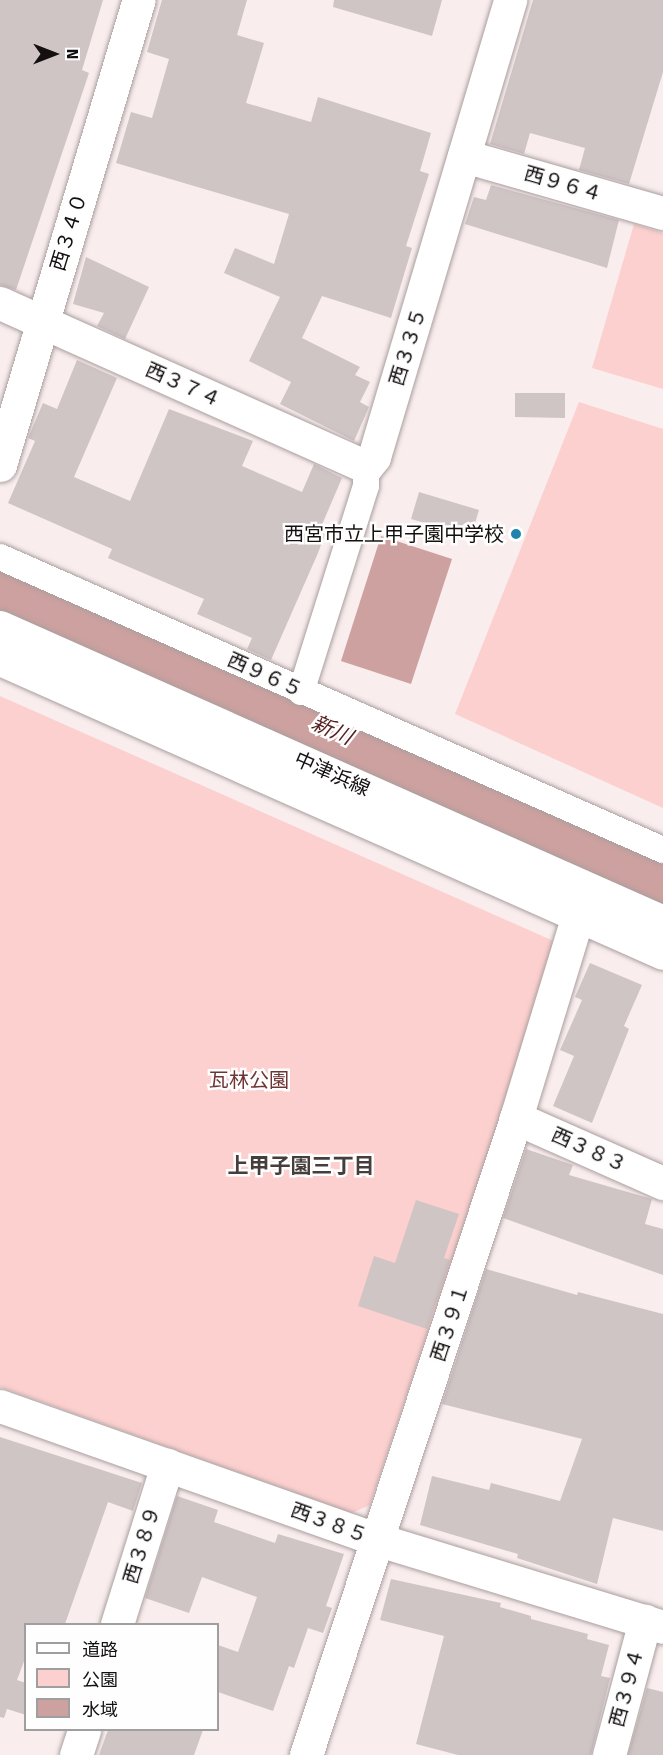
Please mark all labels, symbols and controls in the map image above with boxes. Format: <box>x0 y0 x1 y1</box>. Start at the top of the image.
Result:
north arrow <box>24 24 84 84</box>
text: N <box>63 49 82 59</box>
street label: 西９６４ <box>521 161 605 207</box>
street label: 西３４０ <box>46 190 92 274</box>
street label: 西３３５ <box>385 305 431 389</box>
street label: 西３７４ <box>142 358 224 412</box>
place label: 西宮市立上甲子園中学校 <box>284 522 504 546</box>
marker: 西宮市立上甲子園中学校 <box>509 527 523 541</box>
street label: 西９６５ <box>224 648 306 702</box>
water label: 新川 <box>308 710 356 750</box>
street label: 中津浜線 <box>291 747 373 801</box>
park label: 瓦林公園 <box>209 1068 289 1092</box>
street label: 西３８３ <box>548 1123 630 1177</box>
district label: 上甲子園三丁目 <box>228 1153 374 1179</box>
street label: 西３９１ <box>426 1281 474 1365</box>
street label: 西３８５ <box>287 1498 371 1548</box>
street label: 西３８９ <box>119 1503 165 1587</box>
legend <box>24 1623 219 1731</box>
text: 道路 <box>82 1639 118 1661</box>
street label: 西３９４ <box>605 1646 649 1730</box>
text: 公園 <box>82 1669 118 1691</box>
text: 水域 <box>82 1699 118 1721</box>

